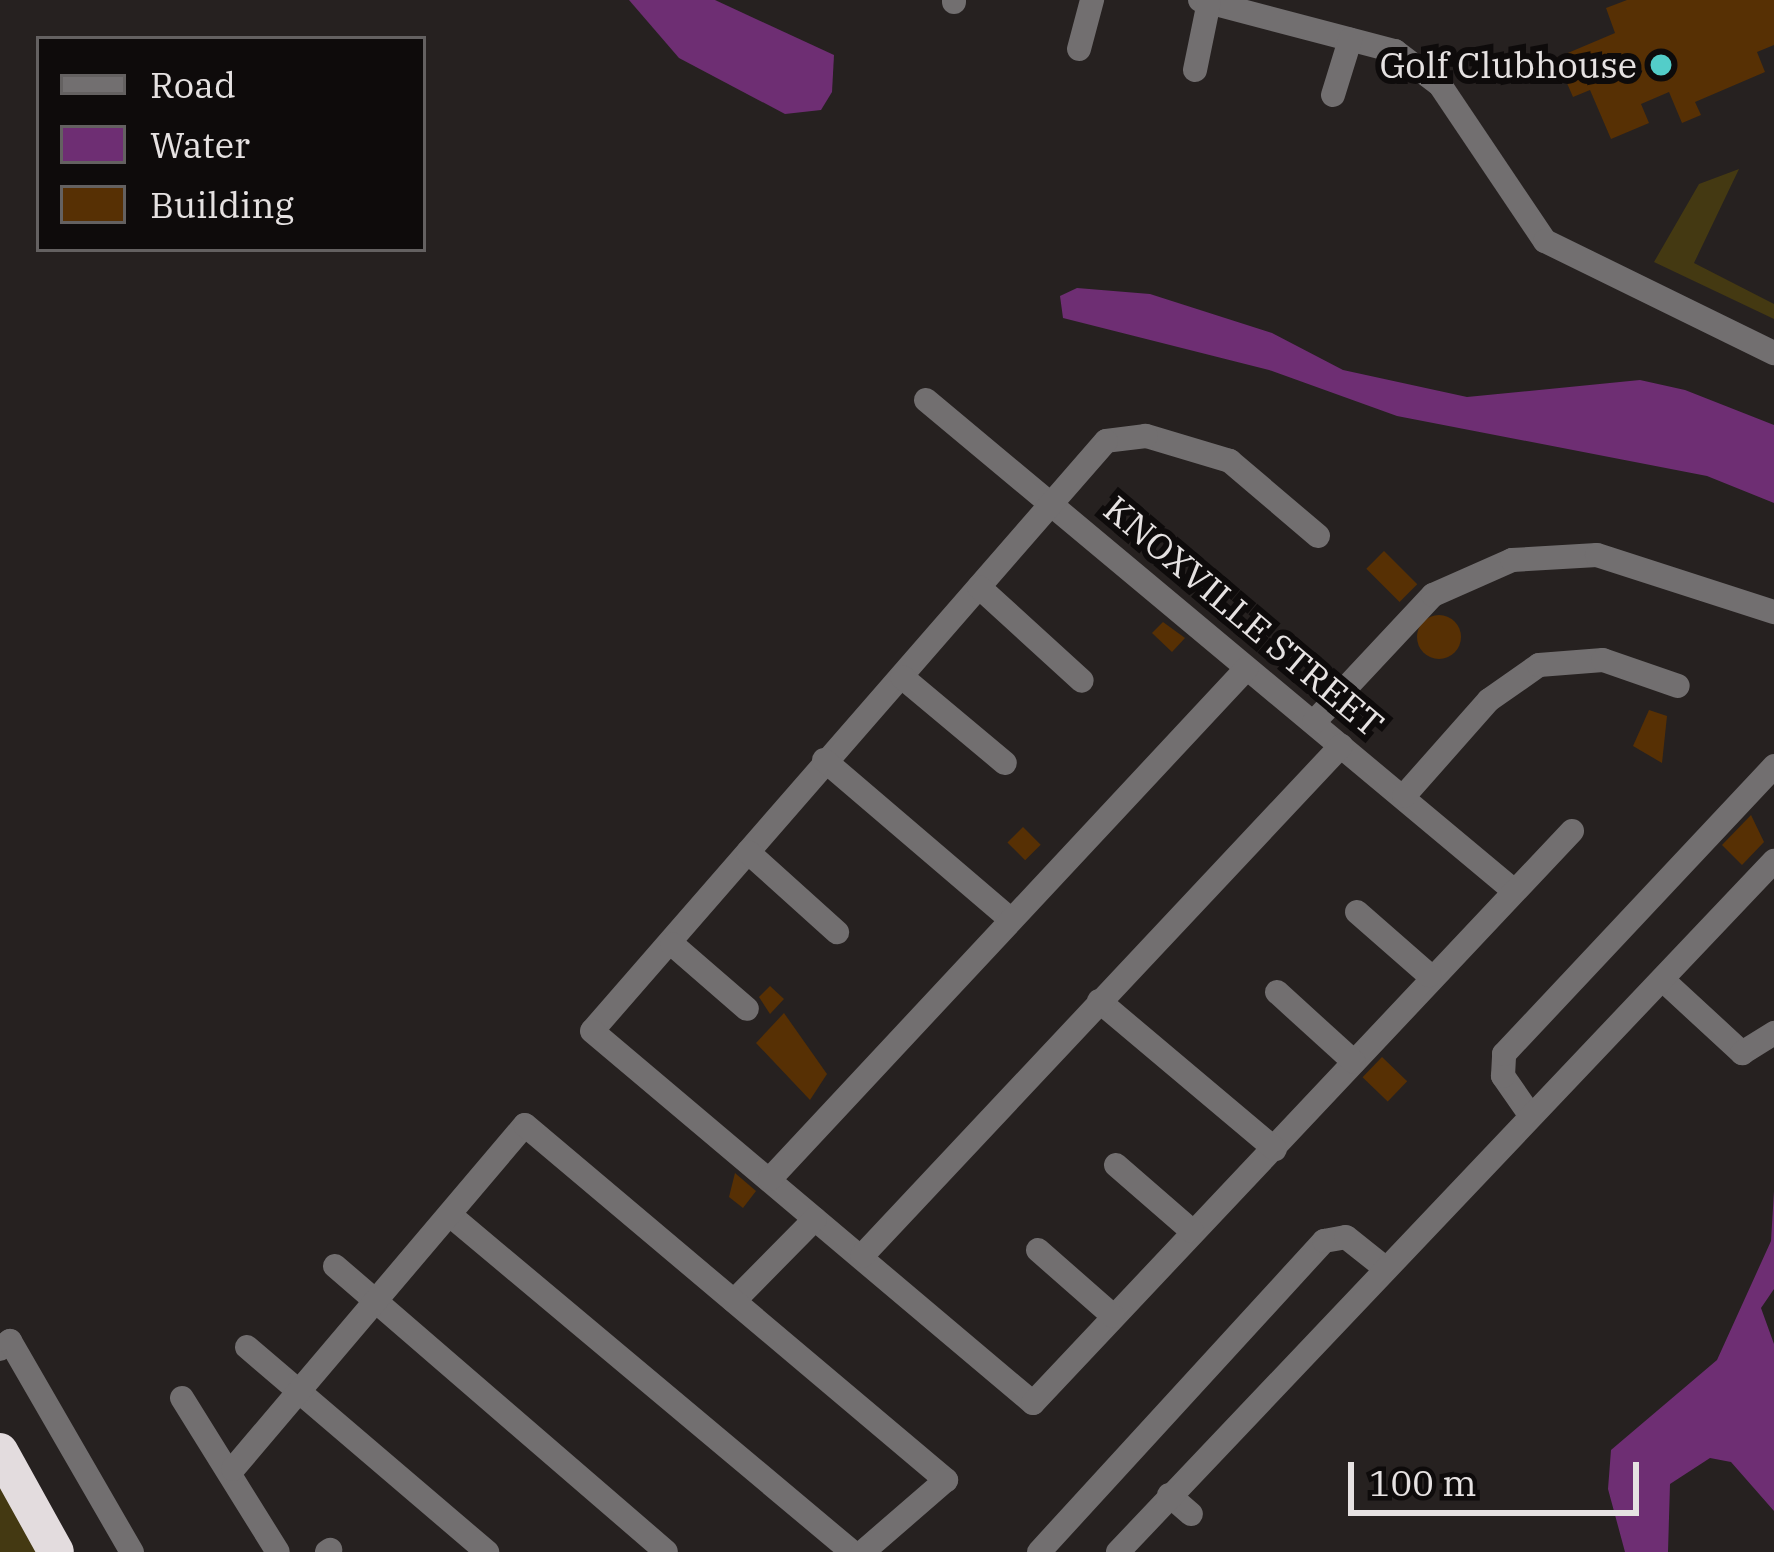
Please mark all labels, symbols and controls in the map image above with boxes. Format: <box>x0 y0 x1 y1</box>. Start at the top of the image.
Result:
legend <box>36 36 426 252</box>
place label: Golf Clubhouse <box>1379 43 1637 87</box>
marker: Golf Clubhouse <box>1648 52 1674 78</box>
text: Road <box>150 61 236 108</box>
text: Water <box>150 121 250 168</box>
text: Building <box>150 181 294 228</box>
street label: KNOXVILLE STREET <box>1096 487 1392 745</box>
scale bar <box>1354 1438 1645 1512</box>
text: 100 m <box>1369 1459 1476 1506</box>

